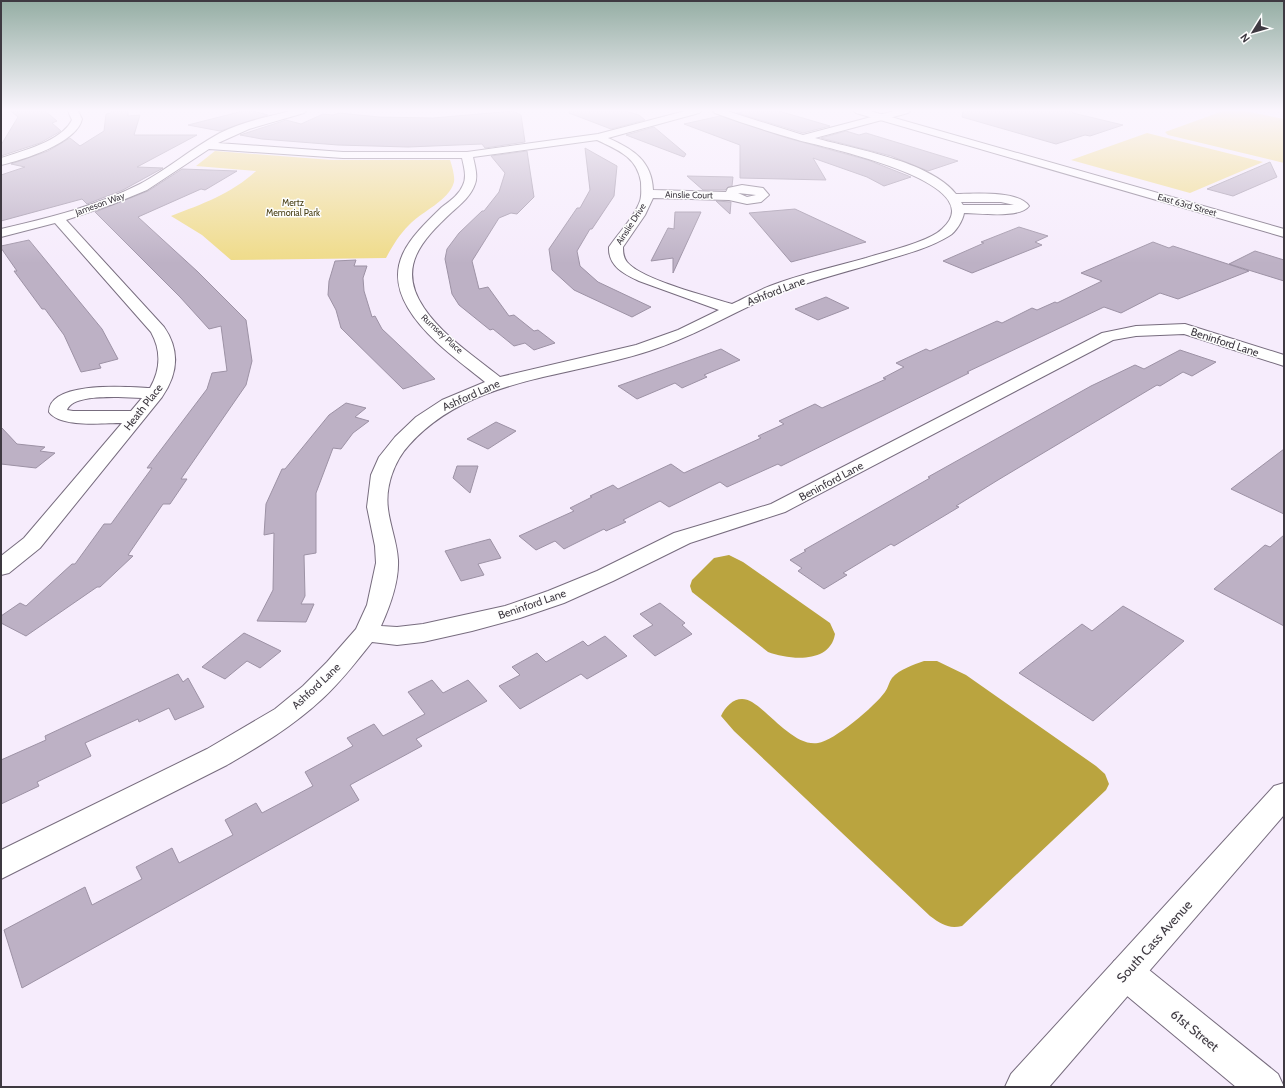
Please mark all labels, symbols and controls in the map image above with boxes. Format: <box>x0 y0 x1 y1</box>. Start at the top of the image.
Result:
north arrow <box>1233 12 1273 52</box>
text: N <box>1237 31 1253 45</box>
street label: Jameson Way <box>73 189 126 218</box>
street label: Ainslie Court <box>665 189 713 200</box>
street label: East 63rd Street <box>1156 191 1218 218</box>
park label: Mertz Memorial Park <box>266 197 320 218</box>
street label: Ainslie Drive <box>613 201 648 246</box>
street label: Ashford Lane <box>745 273 807 309</box>
street label: Rumsey Place <box>419 312 466 356</box>
street label: Beninford Lane <box>1189 324 1261 360</box>
street label: Ashford Lane <box>440 376 502 414</box>
street label: Heath Place <box>120 381 166 433</box>
street label: Beninford Lane <box>796 458 866 504</box>
street label: Beninford Lane <box>496 586 568 622</box>
street label: Ashford Lane <box>289 660 343 712</box>
street label: South Cass Avenue <box>1113 896 1195 985</box>
street label: 61st Street <box>1168 1006 1223 1055</box>

